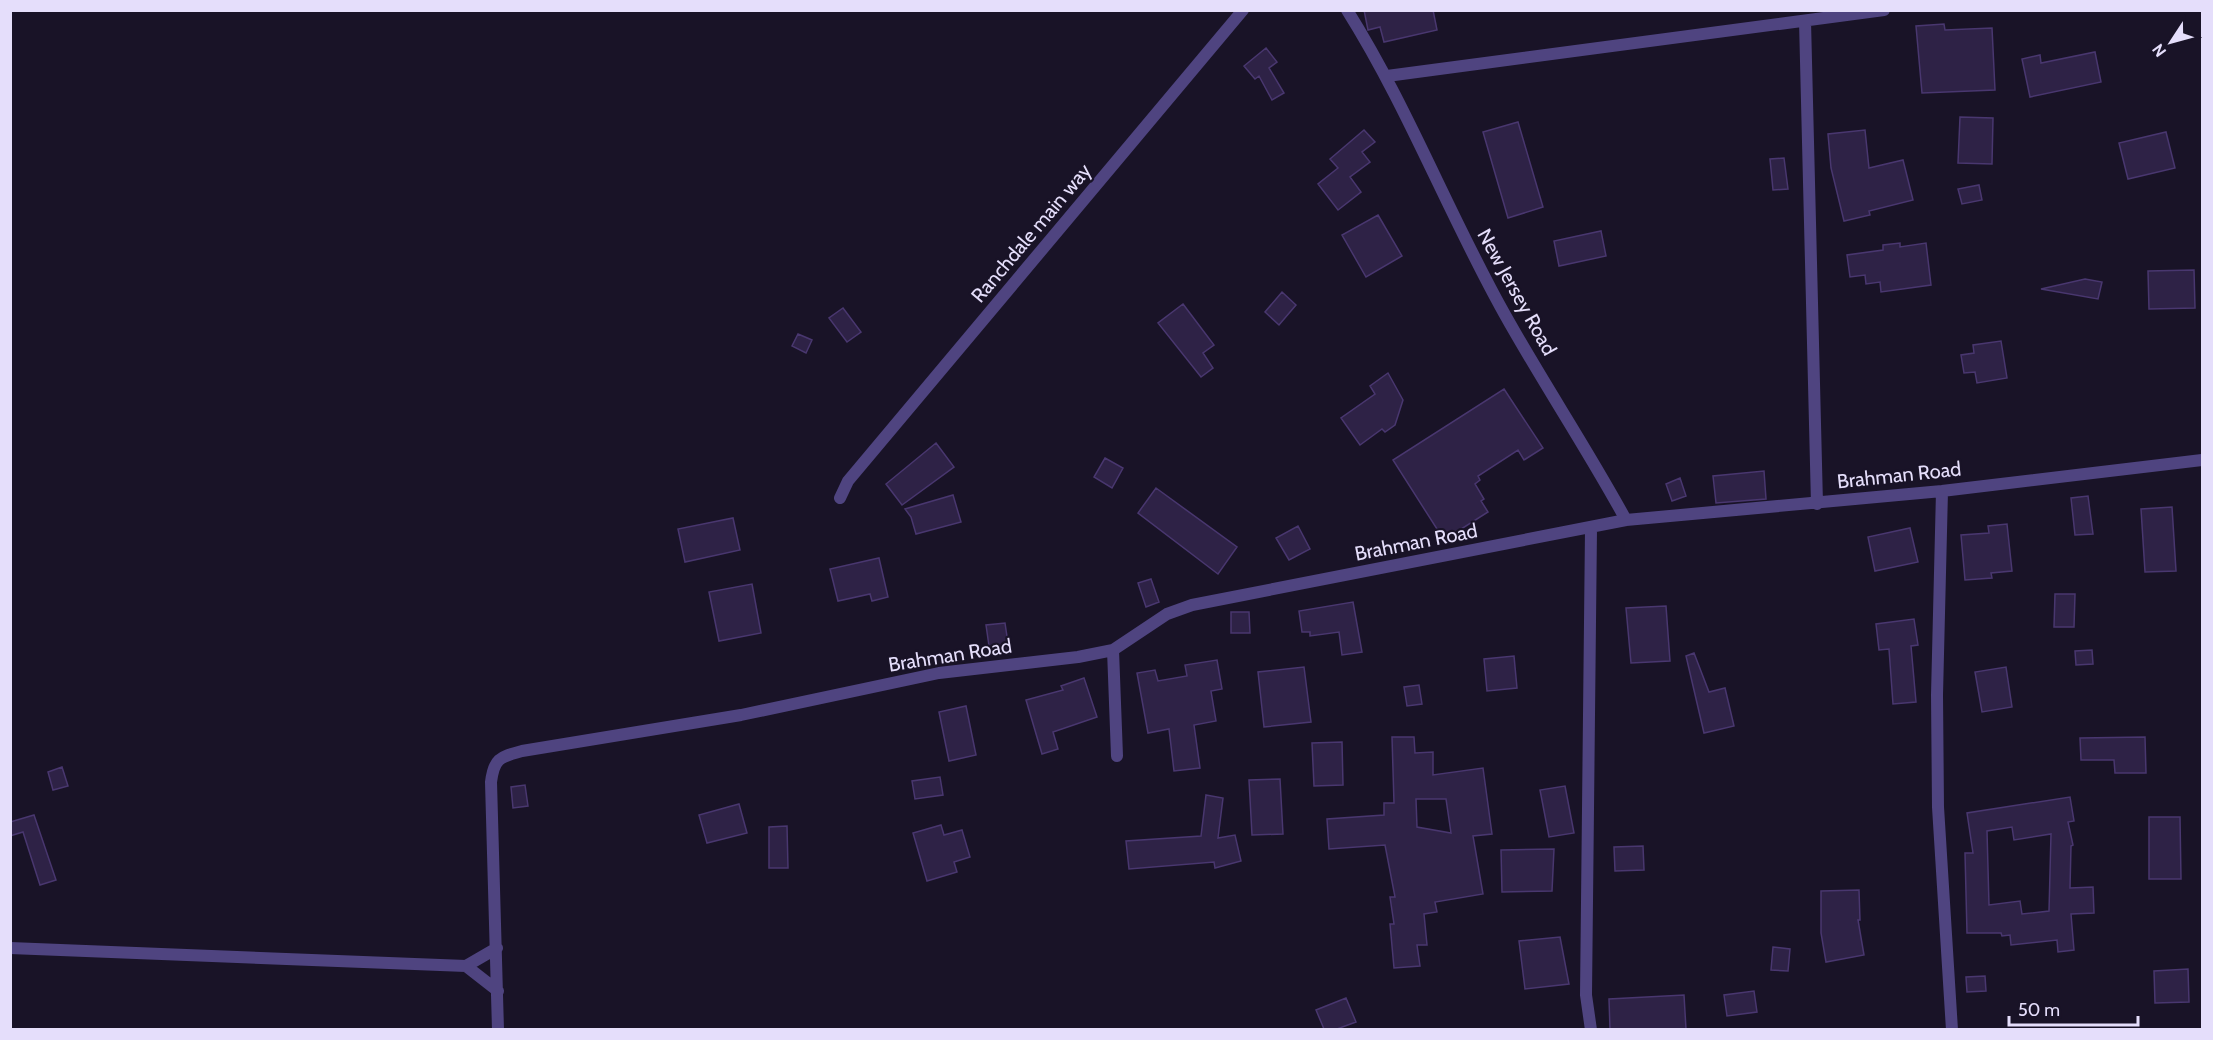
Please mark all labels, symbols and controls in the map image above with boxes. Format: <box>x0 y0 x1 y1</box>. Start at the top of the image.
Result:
north arrow <box>2141 12 2201 72</box>
text: N <box>2148 40 2170 61</box>
street label: Ranchdale main way <box>966 159 1096 307</box>
street label: New Jersey Road <box>1472 225 1562 359</box>
street label: Brahman Road <box>1836 457 1962 493</box>
street label: Brahman Road <box>1353 518 1479 566</box>
street label: Brahman Road <box>887 633 1013 677</box>
scale bar <box>2009 989 2138 1027</box>
text: 50 m <box>2018 999 2060 1021</box>

